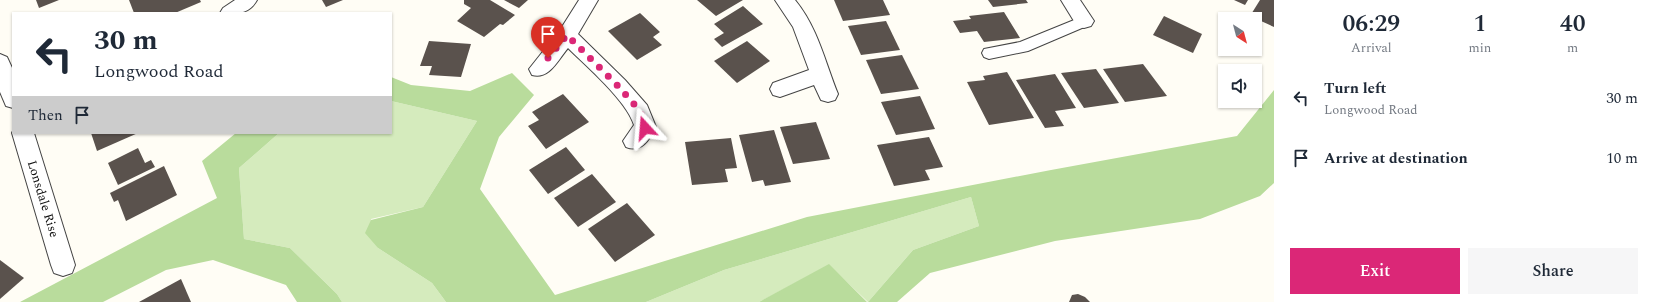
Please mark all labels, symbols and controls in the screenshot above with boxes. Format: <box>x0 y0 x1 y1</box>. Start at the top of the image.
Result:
text: 06:29 <box>1342 6 1400 42</box>
text: 1 <box>1474 6 1486 42</box>
text: 40 <box>1560 6 1586 42</box>
north arrow <box>1218 12 1262 56</box>
map controls <box>1218 12 1262 108</box>
pin <box>531 17 565 58</box>
text: 30 m <box>94 19 158 62</box>
icon: arrive <box>537 23 559 45</box>
icon: left <box>28 28 80 80</box>
text: Arrival <box>1351 38 1392 58</box>
text: min <box>1469 38 1491 58</box>
text: m <box>1567 38 1578 58</box>
text: Longwood Road <box>94 58 224 85</box>
button: sound <box>1218 64 1262 108</box>
text: Turn left <box>1324 77 1386 100</box>
icon: left <box>1290 87 1312 109</box>
text: 30 m <box>1606 87 1638 110</box>
text: Longwood Road <box>1324 100 1418 120</box>
text: Then <box>28 104 63 127</box>
icon: arrive <box>71 104 93 126</box>
position arrow <box>624 107 666 149</box>
icon: arrive <box>1290 147 1312 169</box>
text: Arrive at destination <box>1324 147 1468 170</box>
text: 10 m <box>1606 147 1638 170</box>
street label: Lonsdale Rise <box>22 158 64 240</box>
button: Exit <box>1290 248 1460 294</box>
button: Share <box>1468 248 1638 294</box>

